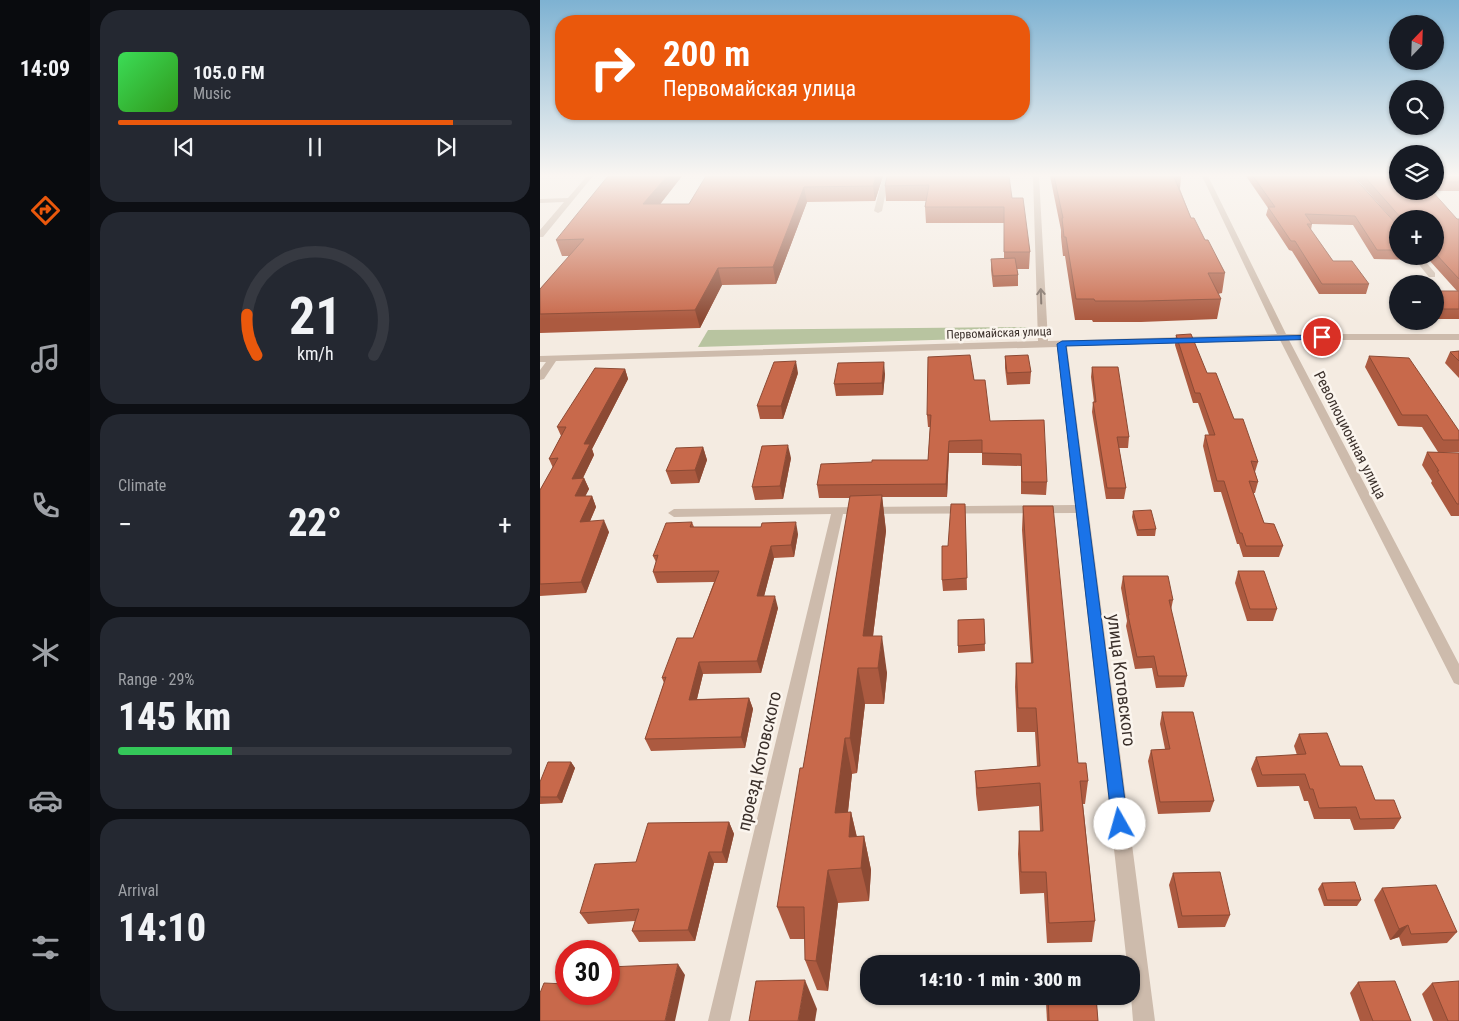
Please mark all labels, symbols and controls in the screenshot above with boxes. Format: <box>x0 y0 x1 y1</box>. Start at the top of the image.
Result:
north arrow <box>1389 15 1444 70</box>
map controls <box>1389 15 1444 330</box>
text: 200 m <box>663 34 750 75</box>
icon: right <box>580 35 645 100</box>
text: 14:09 <box>20 56 70 81</box>
text: 105.0 FM <box>193 61 265 84</box>
text: Первомайская улица <box>663 76 856 101</box>
button: search <box>1389 80 1444 135</box>
text: Music <box>193 84 231 103</box>
icon: previous <box>170 133 198 161</box>
icon: pause <box>301 133 329 161</box>
icon: next <box>432 133 460 161</box>
button: layers <box>1389 145 1444 200</box>
icon: directions <box>28 193 63 228</box>
button: + <box>1389 210 1444 265</box>
button: − <box>1389 275 1444 330</box>
text: 21 <box>289 286 341 347</box>
one-way arrow <box>1036 288 1046 304</box>
pin <box>1301 316 1343 358</box>
icon: arrive <box>1308 323 1336 351</box>
street label: Первомайская улица <box>946 324 1052 342</box>
icon: music <box>28 341 63 376</box>
text: km/h <box>297 343 333 364</box>
street label: Революционная улица <box>1310 368 1390 502</box>
text: Climate <box>118 476 166 495</box>
icon: phone <box>28 488 63 523</box>
text: 22° <box>288 501 342 545</box>
text: − <box>118 508 132 541</box>
text: + <box>498 508 512 541</box>
street label: улица Котовского <box>1103 613 1141 747</box>
icon: climate <box>28 635 63 670</box>
text: Range · 29% <box>118 670 194 689</box>
street label: проезд Котовского <box>733 689 785 833</box>
text: 145 km <box>118 695 231 739</box>
icon: car <box>28 783 63 818</box>
position arrow <box>1093 797 1145 849</box>
text: Arrival <box>118 881 159 900</box>
text: 14:10 <box>118 906 206 950</box>
icon: filters <box>28 930 63 965</box>
speed limit sign: 30 <box>555 940 620 1005</box>
text: 14:10 · 1 min · 300 m <box>919 968 1081 991</box>

